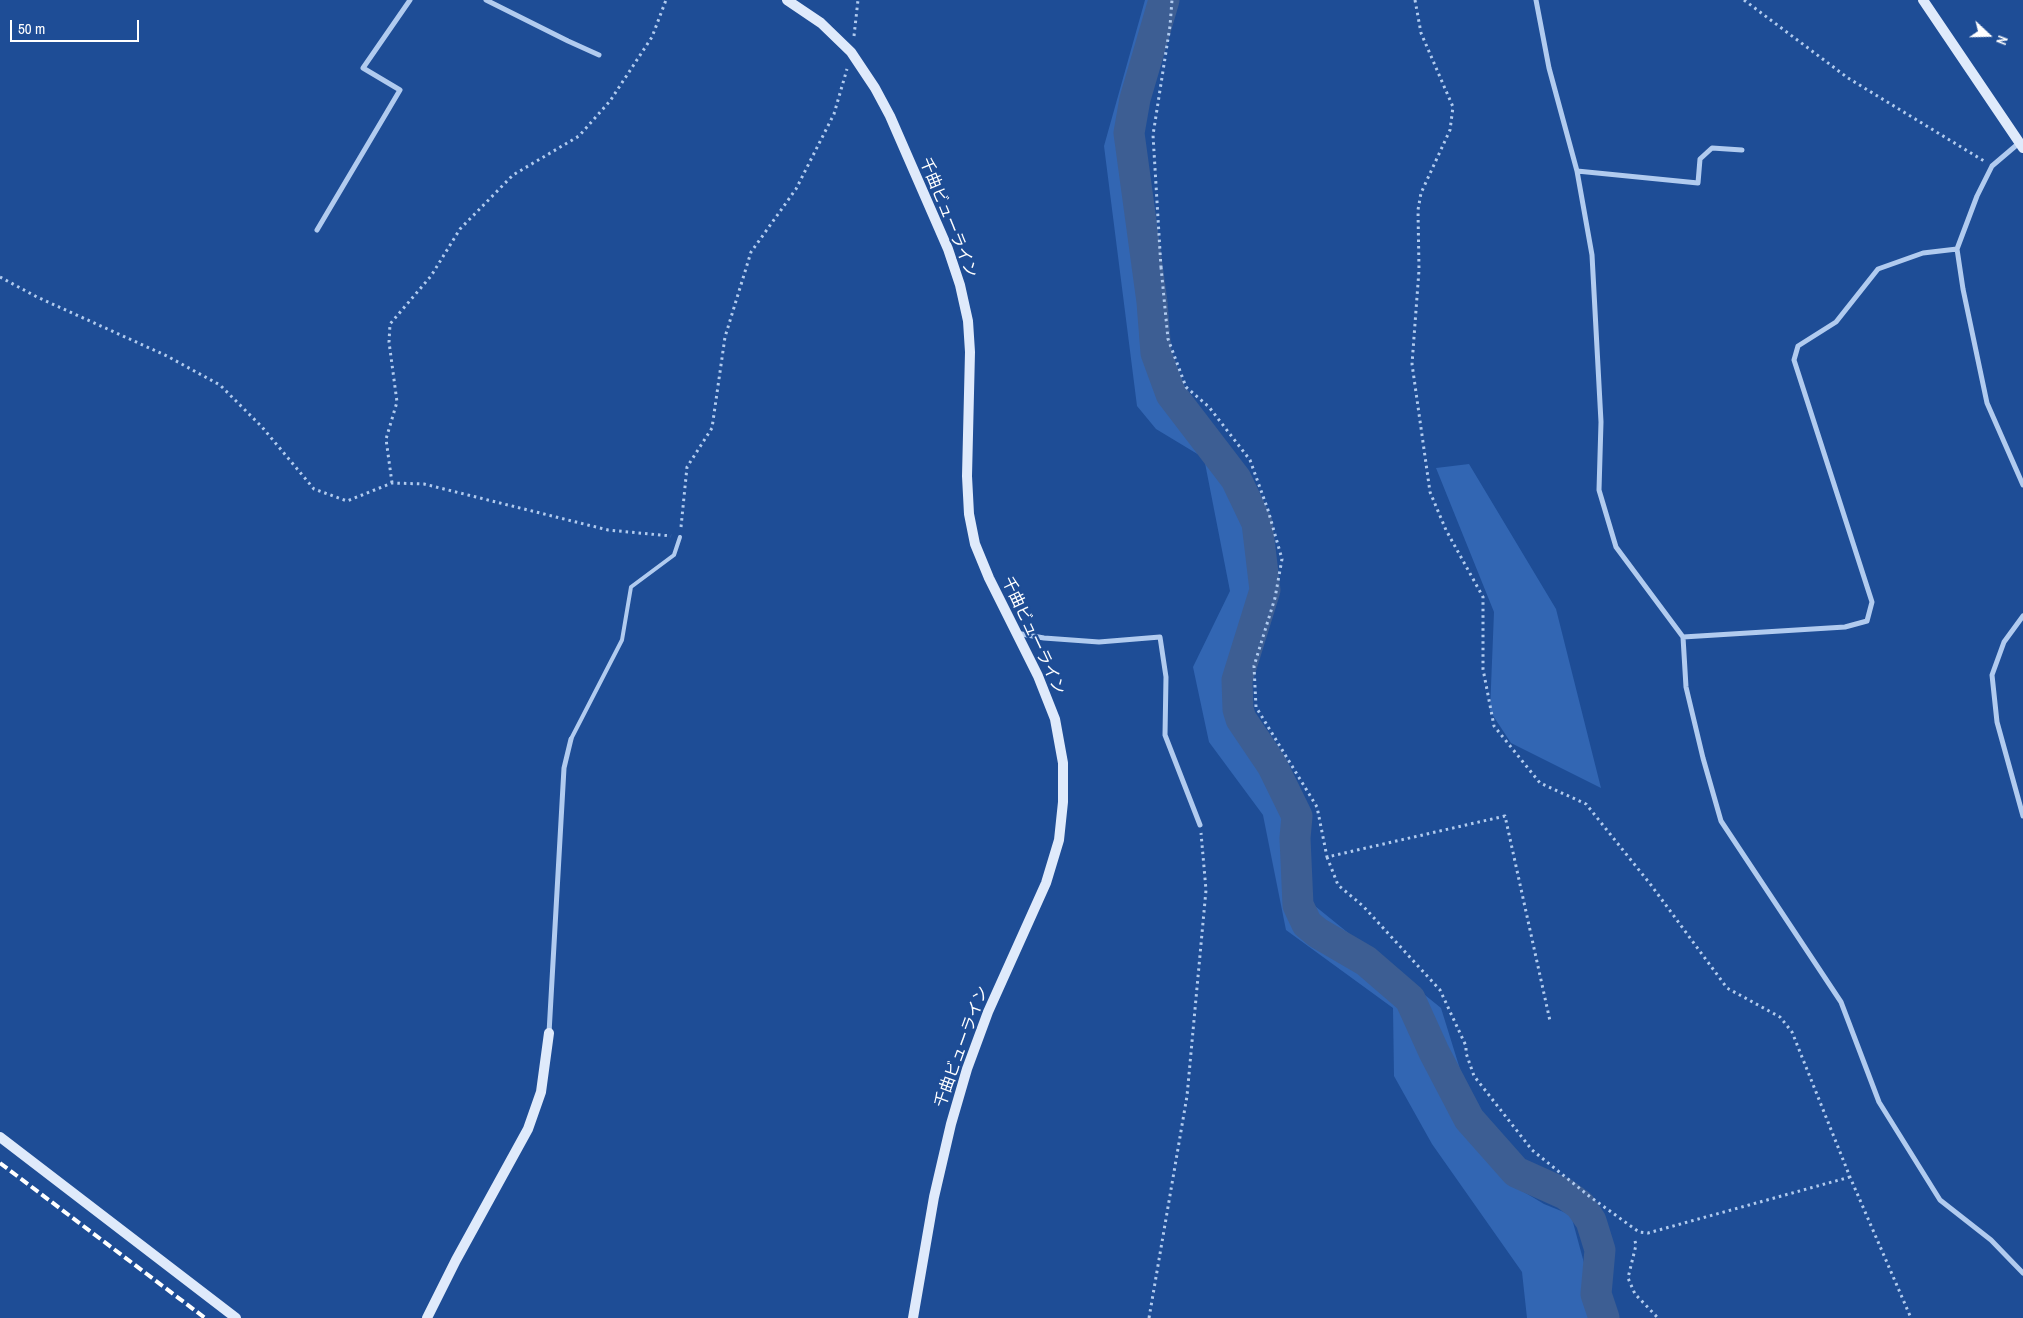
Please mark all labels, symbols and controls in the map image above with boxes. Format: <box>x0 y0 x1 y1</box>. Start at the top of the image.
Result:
scale bar <box>12 10 141 42</box>
north arrow <box>1963 10 2013 60</box>
text: 50 m <box>18 18 45 39</box>
text: N <box>1992 33 2012 47</box>
street label: 千曲ビューライン <box>915 155 981 281</box>
street label: 千曲ビューライン <box>997 574 1069 698</box>
street label: 千曲ビューライン <box>931 984 993 1110</box>

